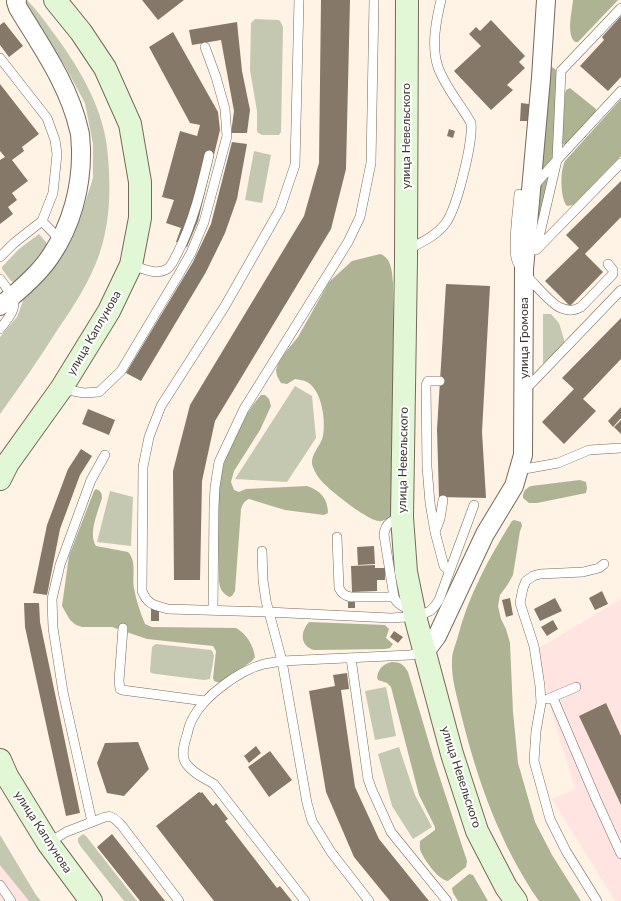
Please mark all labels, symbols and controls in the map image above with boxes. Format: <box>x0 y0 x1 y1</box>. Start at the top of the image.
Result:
street label: улица Невельского <box>399 83 413 189</box>
street label: улица Каплунова <box>64 288 124 378</box>
street label: улица Громова <box>517 297 531 379</box>
street label: улица Невельского <box>395 407 411 513</box>
street label: улица Невельского <box>438 724 484 830</box>
street label: улица Каплунова <box>11 788 75 876</box>

